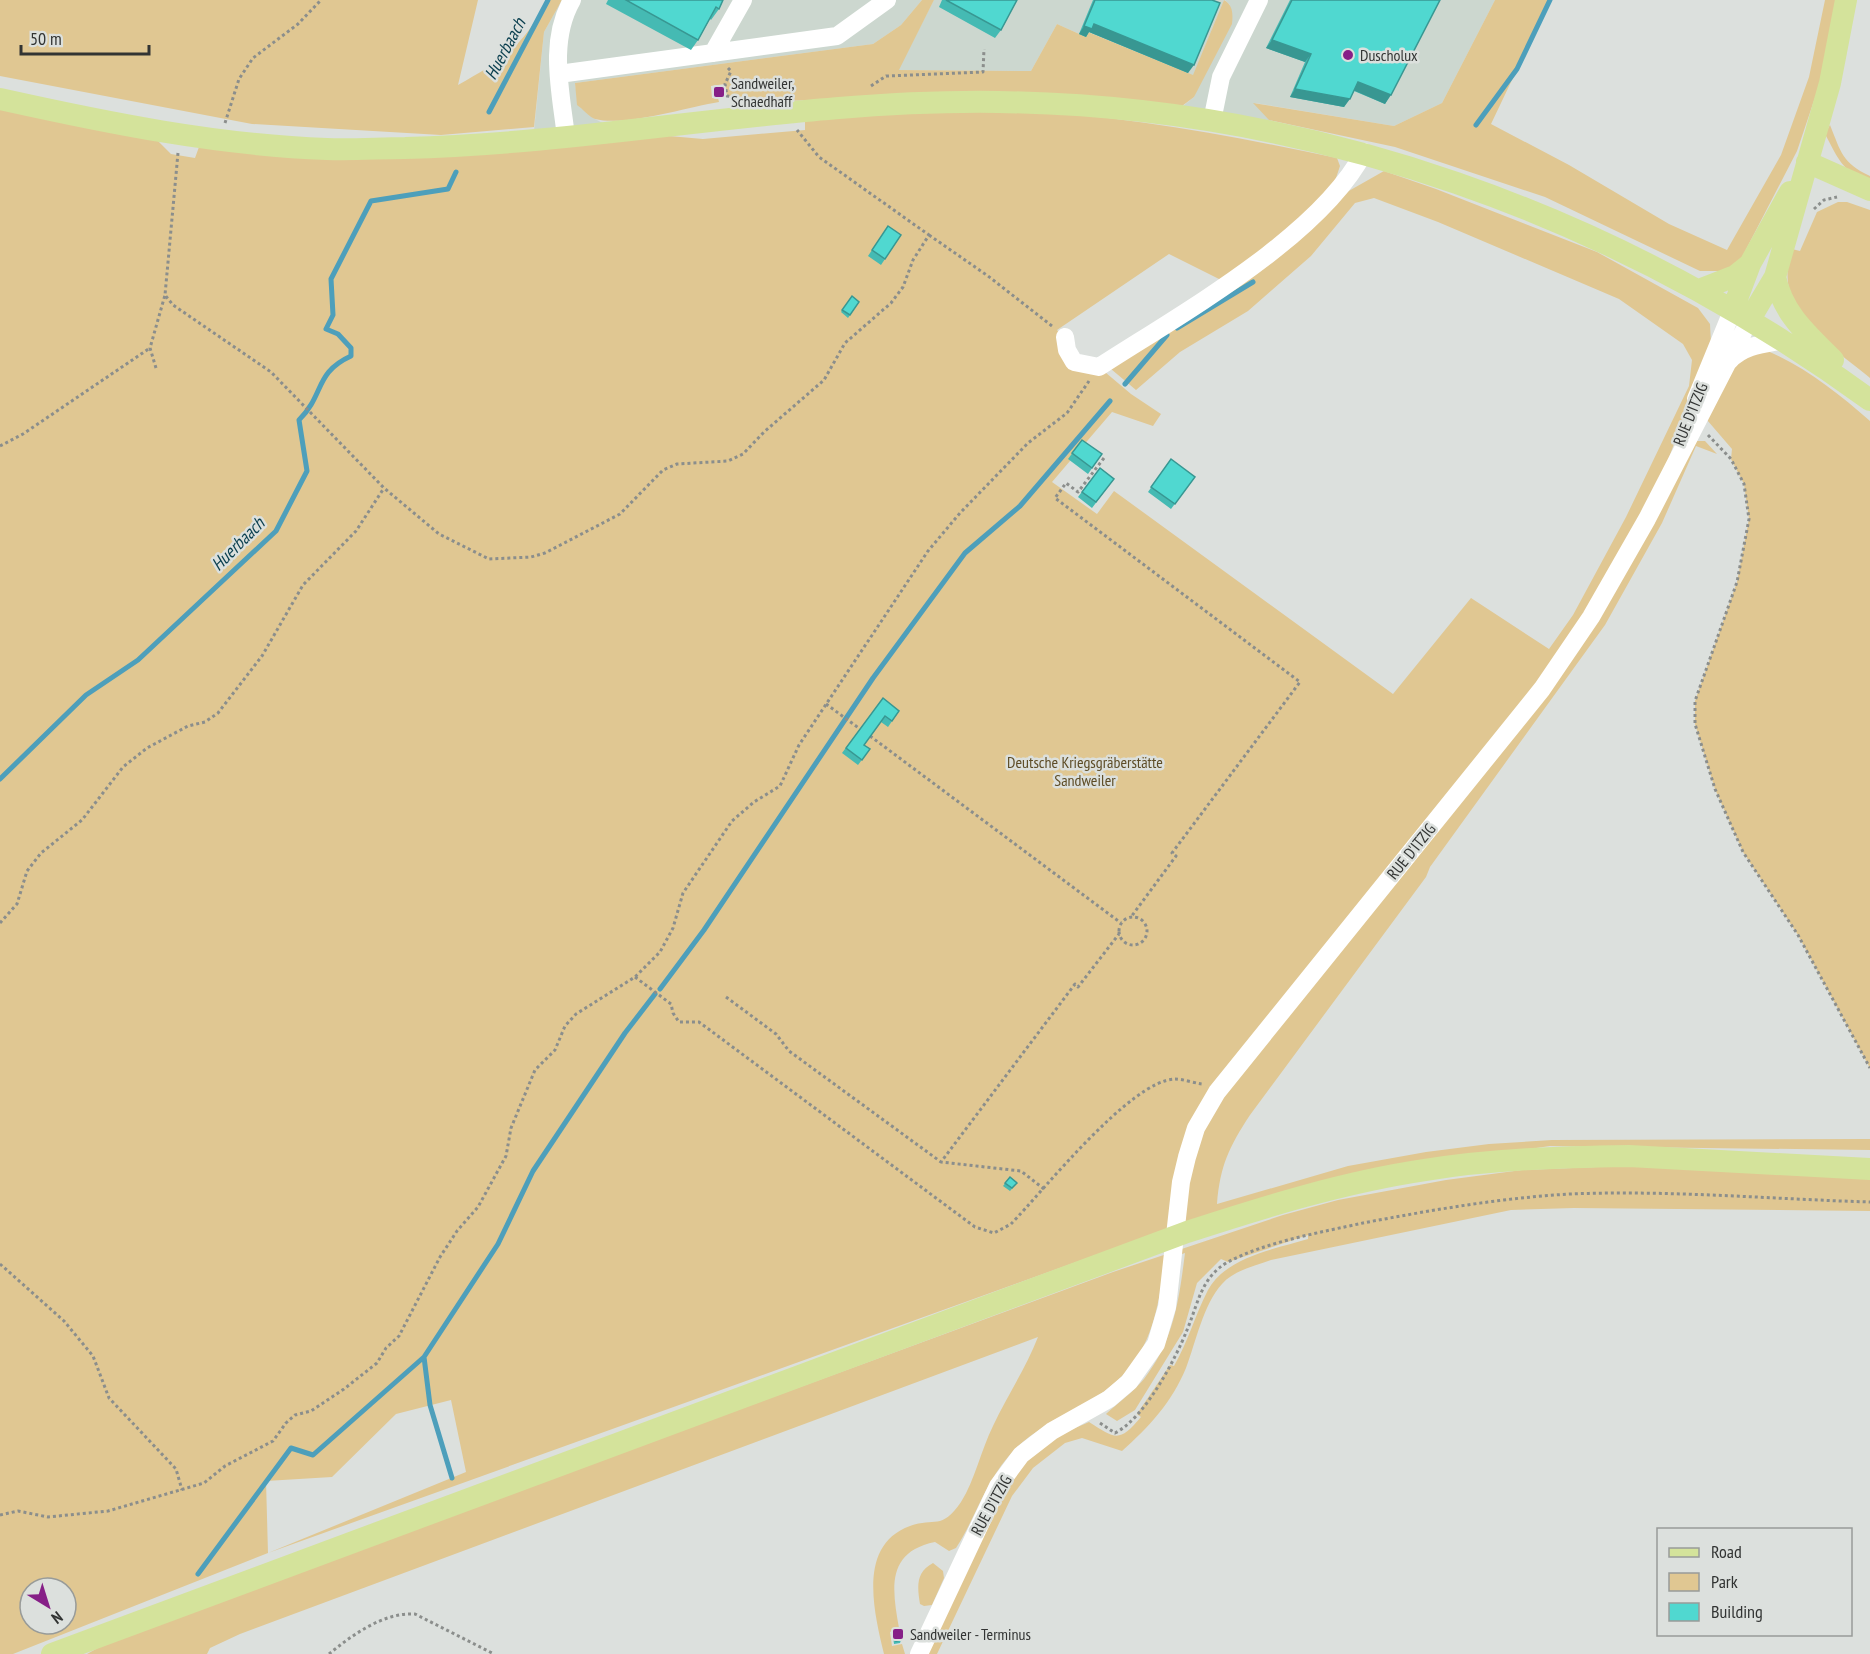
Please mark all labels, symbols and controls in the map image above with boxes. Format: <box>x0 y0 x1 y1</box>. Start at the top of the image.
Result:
water label: Huerbaach <box>479 13 531 83</box>
scale bar <box>21 18 148 56</box>
text: 50 m <box>30 27 62 50</box>
place label: Duscholux <box>1360 45 1418 65</box>
marker: Duscholux <box>1341 48 1355 62</box>
place label: Sandweiler, Schaedhaff <box>731 73 794 111</box>
marker: Sandweiler, Schaedhaff <box>712 85 726 99</box>
street label: RUE D'ITZIG <box>1668 379 1712 448</box>
water label: Huerbaach <box>206 511 270 575</box>
park label: Deutsche Kriegsgräberstätte Sandweiler <box>1007 752 1163 790</box>
street label: RUE D'ITZIG <box>1382 819 1440 883</box>
street label: RUE D'ITZIG <box>966 1471 1016 1539</box>
legend <box>1657 1528 1852 1636</box>
text: Road <box>1711 1540 1742 1563</box>
text: Park <box>1711 1570 1738 1593</box>
north arrow <box>18 1576 78 1636</box>
text: Building <box>1711 1600 1763 1623</box>
text: N <box>48 1607 67 1628</box>
place label: Sandweiler - Terminus <box>910 1624 1031 1644</box>
marker: Sandweiler - Terminus <box>891 1627 905 1641</box>

